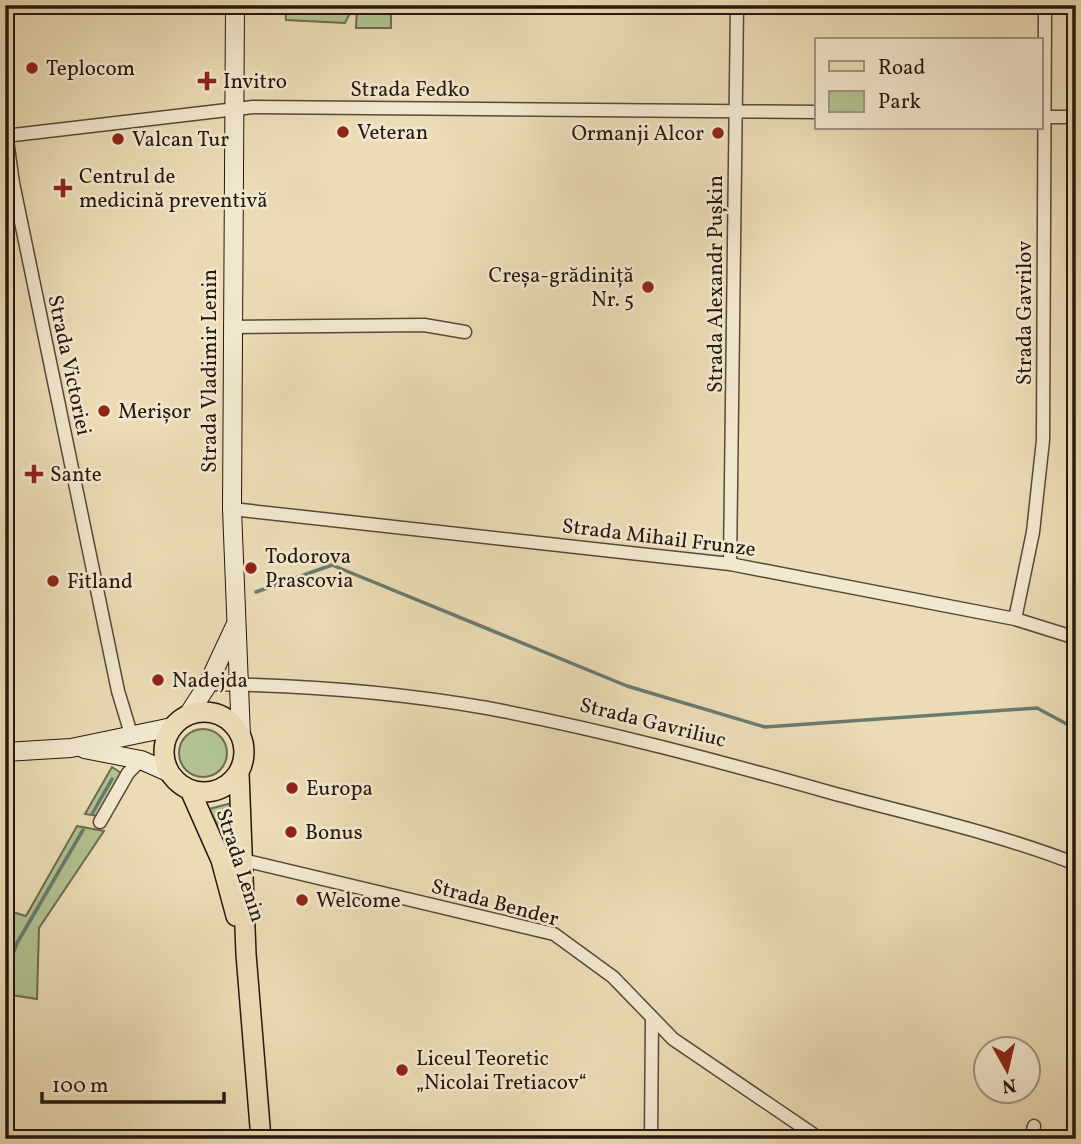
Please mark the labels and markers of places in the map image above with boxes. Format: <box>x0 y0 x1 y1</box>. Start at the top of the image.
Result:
place label: Teplocom <box>46 55 135 84</box>
marker: Teplocom <box>24 60 40 76</box>
place label: Invitro <box>223 68 287 97</box>
marker: Invitro <box>197 71 217 91</box>
place label: Veteran <box>357 119 428 148</box>
place label: Ormanji Alcor <box>571 120 704 149</box>
marker: Veteran <box>335 124 351 140</box>
marker: Ormanji Alcor <box>710 125 726 141</box>
place label: Valcan Tur <box>132 126 229 155</box>
marker: Valcan Tur <box>110 131 126 147</box>
place label: Centrul de medicină preventivă <box>79 163 268 216</box>
marker: Centrul de medicină preventivă <box>53 178 73 198</box>
place label: Creșa-grădiniță Nr. 5 <box>488 262 634 315</box>
marker: Creșa-grădiniță Nr. 5 <box>640 279 656 295</box>
place label: Merișor <box>118 398 191 427</box>
marker: Merișor <box>96 403 112 419</box>
place label: Sante <box>50 461 102 490</box>
marker: Sante <box>24 464 44 484</box>
place label: Todorova Prascovia <box>265 543 354 596</box>
marker: Todorova Prascovia <box>243 560 259 576</box>
place label: Fitland <box>67 568 133 597</box>
marker: Fitland <box>45 573 61 589</box>
place label: Nadejda <box>172 667 248 696</box>
marker: Nadejda <box>150 672 166 688</box>
place label: Europa <box>306 775 373 804</box>
marker: Europa <box>284 780 300 796</box>
place label: Bonus <box>305 819 363 848</box>
marker: Bonus <box>283 824 299 840</box>
place label: Welcome <box>316 887 401 916</box>
marker: Welcome <box>294 892 310 908</box>
place label: Liceul Teoretic „Nicolai Tretiacov“ <box>416 1045 587 1098</box>
marker: Liceul Teoretic „Nicolai Tretiacov“ <box>394 1062 410 1078</box>

